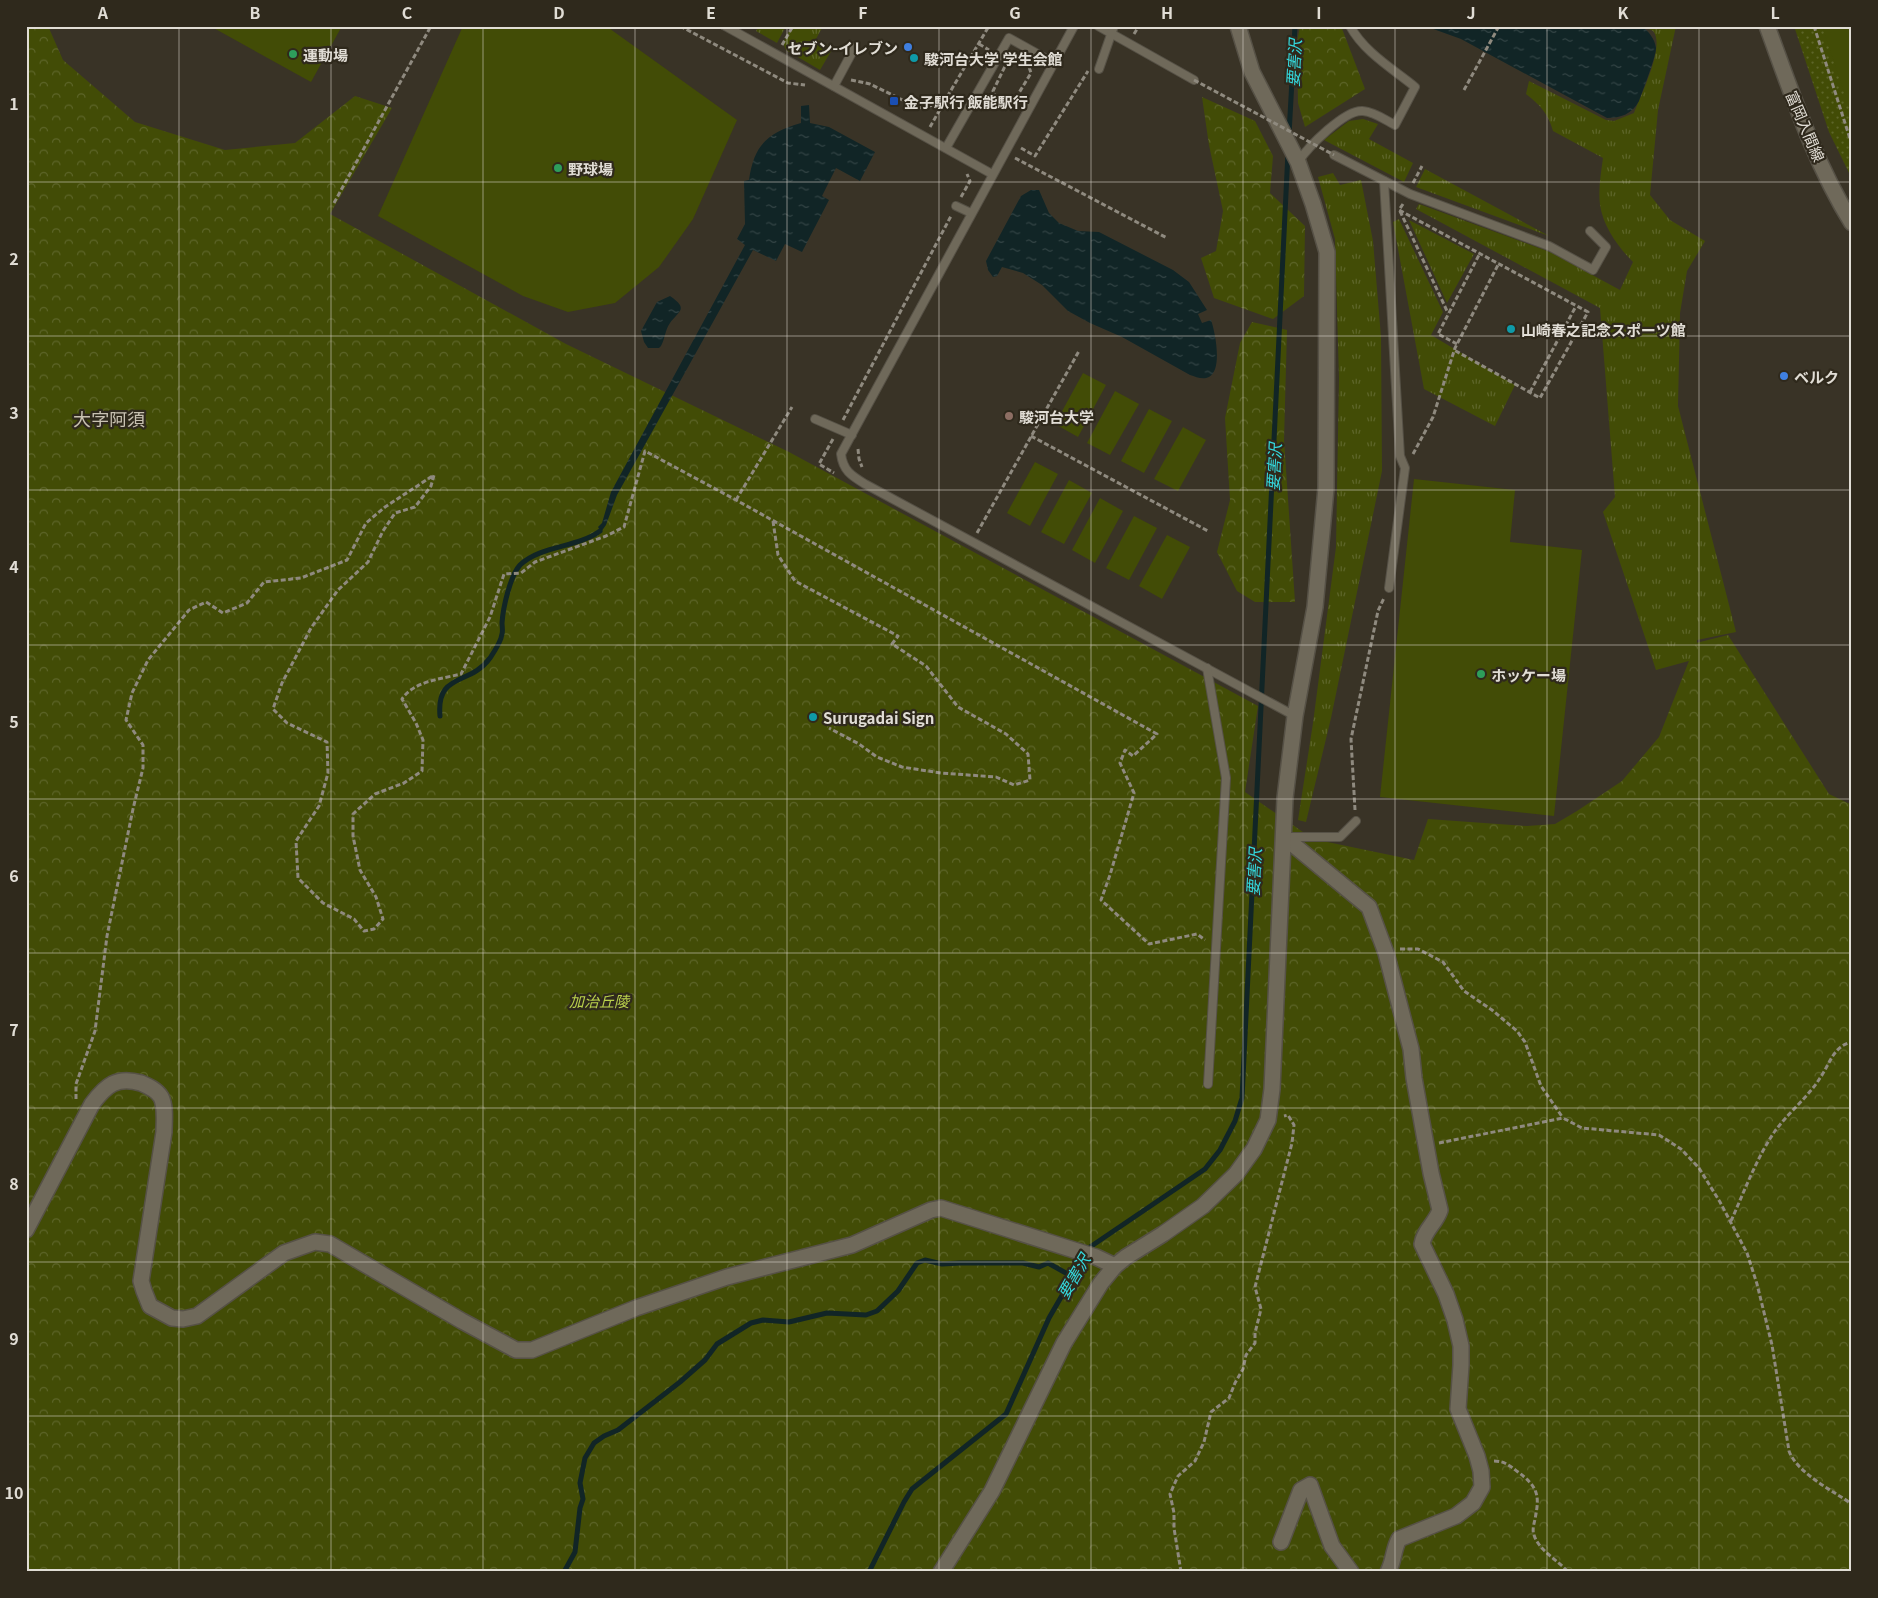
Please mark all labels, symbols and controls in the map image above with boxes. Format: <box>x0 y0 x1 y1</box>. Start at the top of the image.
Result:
text: A <box>97 0 109 24</box>
text: B <box>250 0 261 24</box>
text: C <box>402 0 413 24</box>
text: D <box>553 0 565 24</box>
text: E <box>706 0 716 24</box>
text: F <box>858 0 868 24</box>
text: G <box>1009 0 1021 24</box>
text: H <box>1161 0 1173 24</box>
text: I <box>1316 0 1322 24</box>
text: J <box>1466 0 1476 24</box>
text: K <box>1618 0 1630 24</box>
text: L <box>1770 0 1780 24</box>
water label: 要害沢 <box>1280 36 1306 88</box>
place label: セブン-イレブン <box>787 37 898 58</box>
marker: セブン-イレブン <box>902 41 914 53</box>
place label: 運動場 <box>303 44 348 65</box>
marker: 運動場 <box>287 48 299 60</box>
place label: 駿河台大学 学生会館 <box>924 48 1062 69</box>
marker: 駿河台大学 学生会館 <box>908 52 920 64</box>
street label: 富岡入間線 <box>1782 87 1830 165</box>
text: 1 <box>9 91 19 115</box>
place label: 金子駅行 飯能駅行 <box>904 91 1027 112</box>
marker: 金子駅行 飯能駅行 <box>888 95 900 107</box>
place label: 野球場 <box>568 158 613 179</box>
marker: 野球場 <box>552 162 564 174</box>
text: 2 <box>9 246 19 270</box>
place label: 山崎春之記念スポーツ館 <box>1521 319 1686 340</box>
marker: 山崎春之記念スポーツ館 <box>1505 323 1517 335</box>
place label: ベルク <box>1794 366 1839 387</box>
marker: ベルク <box>1778 370 1790 382</box>
text: 3 <box>9 400 19 424</box>
district label: 大字阿須 <box>73 405 145 431</box>
place label: 駿河台大学 <box>1019 406 1094 427</box>
marker: 駿河台大学 <box>1003 410 1015 422</box>
water label: 要害沢 <box>1260 440 1286 492</box>
text: 4 <box>9 554 19 578</box>
place label: ホッケー場 <box>1491 664 1566 685</box>
marker: ホッケー場 <box>1475 668 1487 680</box>
place label: Surugadai Sign <box>823 707 934 728</box>
text: 5 <box>9 709 19 733</box>
marker: Surugadai Sign <box>807 711 819 723</box>
water label: 要害沢 <box>1240 845 1266 897</box>
text: 6 <box>9 863 19 887</box>
park label: 加治丘陵 <box>569 990 631 1011</box>
text: 7 <box>9 1017 19 1041</box>
text: 8 <box>9 1171 19 1195</box>
water label: 要害沢 <box>1051 1247 1096 1303</box>
text: 9 <box>9 1326 19 1350</box>
text: 10 <box>5 1480 23 1504</box>

